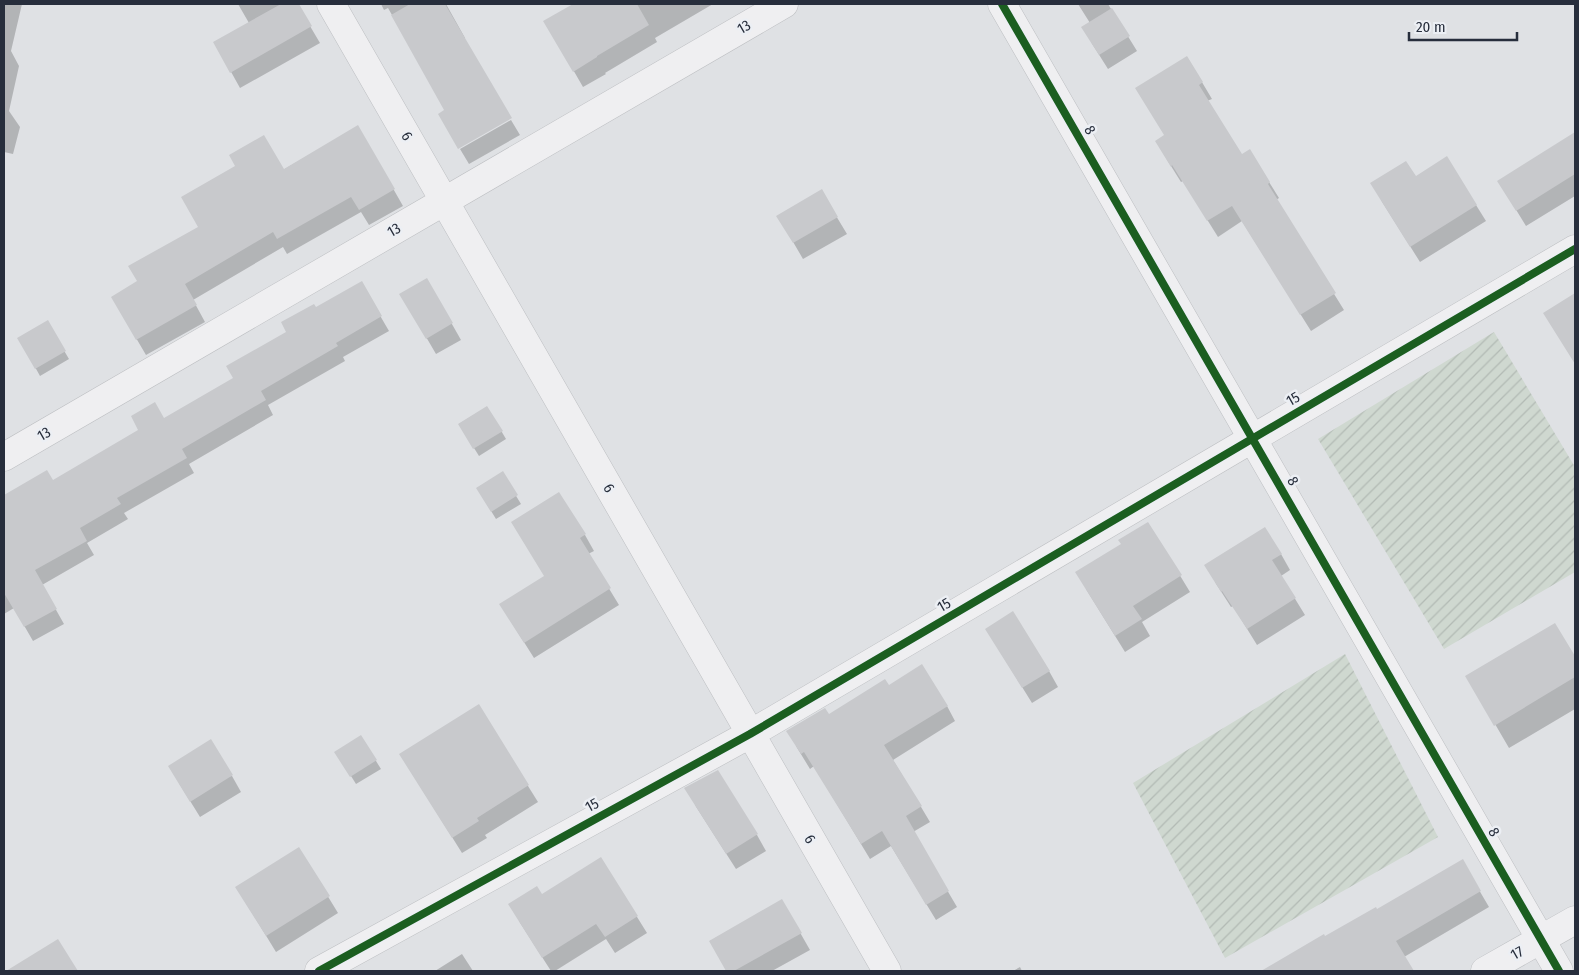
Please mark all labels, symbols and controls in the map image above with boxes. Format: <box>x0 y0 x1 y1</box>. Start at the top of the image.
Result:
scale bar <box>1409 10 1516 42</box>
street label: 13 <box>734 16 754 38</box>
text: 20 m <box>1416 18 1446 36</box>
street label: 8 <box>1080 122 1100 138</box>
street label: 6 <box>397 128 417 144</box>
street label: 13 <box>384 219 404 241</box>
street label: 15 <box>1283 388 1303 410</box>
street label: 13 <box>34 423 54 445</box>
street label: 8 <box>1283 473 1303 489</box>
street label: 6 <box>599 480 619 496</box>
street label: 15 <box>934 594 954 616</box>
street label: 15 <box>582 794 602 816</box>
street label: 8 <box>1484 824 1504 840</box>
street label: 6 <box>800 831 820 847</box>
street label: 17 <box>1507 942 1527 964</box>

